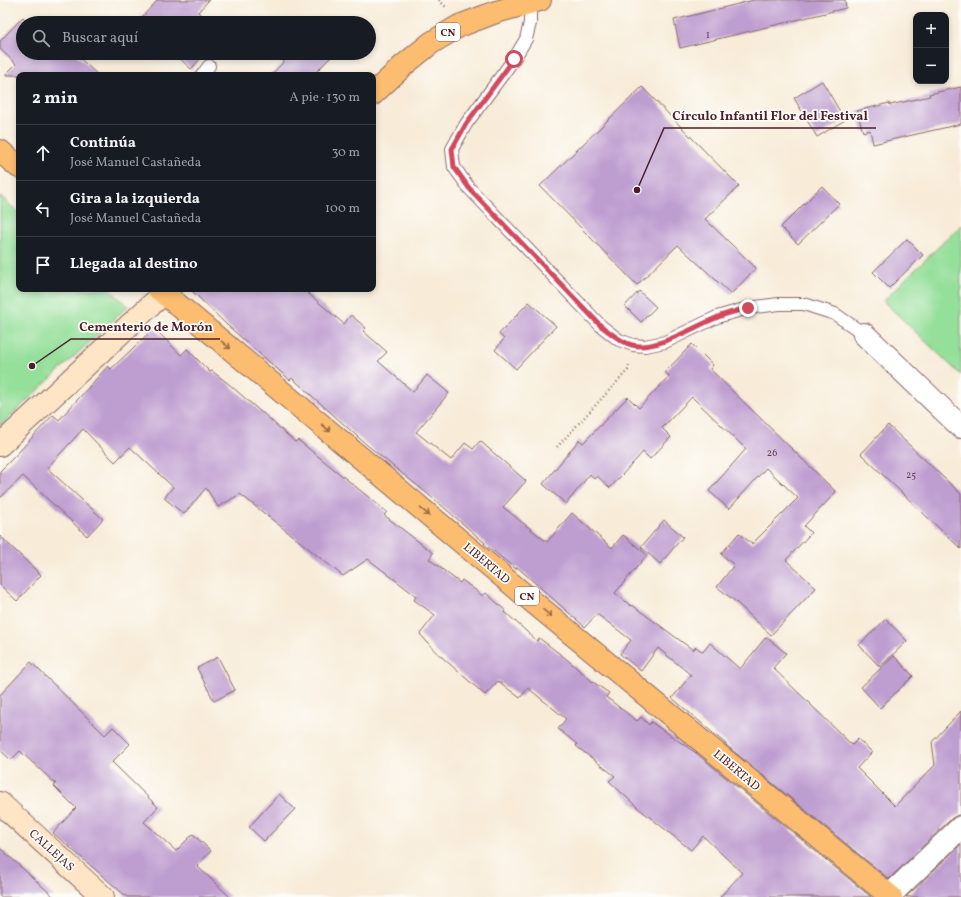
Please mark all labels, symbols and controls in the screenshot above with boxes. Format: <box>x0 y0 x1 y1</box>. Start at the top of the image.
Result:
map controls <box>913 12 949 84</box>
button: + <box>913 12 949 48</box>
search box <box>16 16 376 60</box>
road number: CN <box>436 23 460 41</box>
icon: search <box>30 27 52 49</box>
text: Buscar aquí <box>62 28 138 49</box>
house number: 1 <box>706 28 710 42</box>
button: − <box>913 48 949 84</box>
route start <box>505 50 523 68</box>
text: 2 min <box>32 87 78 110</box>
text: A pie · 130 m <box>290 89 360 107</box>
callout: Círculo Infantil Flor del Festival <box>664 103 876 128</box>
text: Círculo Infantil Flor del Festival <box>672 108 868 126</box>
text: Continúa <box>70 133 136 154</box>
icon: ahead <box>32 142 54 164</box>
text: 30 m <box>332 144 360 162</box>
text: José Manuel Castañeda <box>70 154 201 172</box>
text: Gira a la izquierda <box>70 189 200 210</box>
icon: left <box>32 198 54 220</box>
text: 100 m <box>325 200 360 218</box>
text: José Manuel Castañeda <box>70 210 201 228</box>
icon: arrive <box>32 254 54 276</box>
text: Llegada al destino <box>70 254 198 275</box>
route end <box>739 299 757 317</box>
callout: Cementerio de Morón <box>71 314 220 339</box>
text: Cementerio de Morón <box>79 319 213 337</box>
one-way arrow <box>221 340 231 349</box>
one-way arrow <box>320 424 331 433</box>
house number: 26 <box>767 446 777 460</box>
house number: 25 <box>906 468 916 482</box>
one-way arrow <box>420 507 431 516</box>
street label: LIBERTAD <box>460 540 513 588</box>
road number: CN <box>515 587 539 605</box>
one-way arrow <box>541 608 552 617</box>
street label: LIBERTAD <box>710 747 763 795</box>
street label: CALLEJAS <box>25 826 77 875</box>

